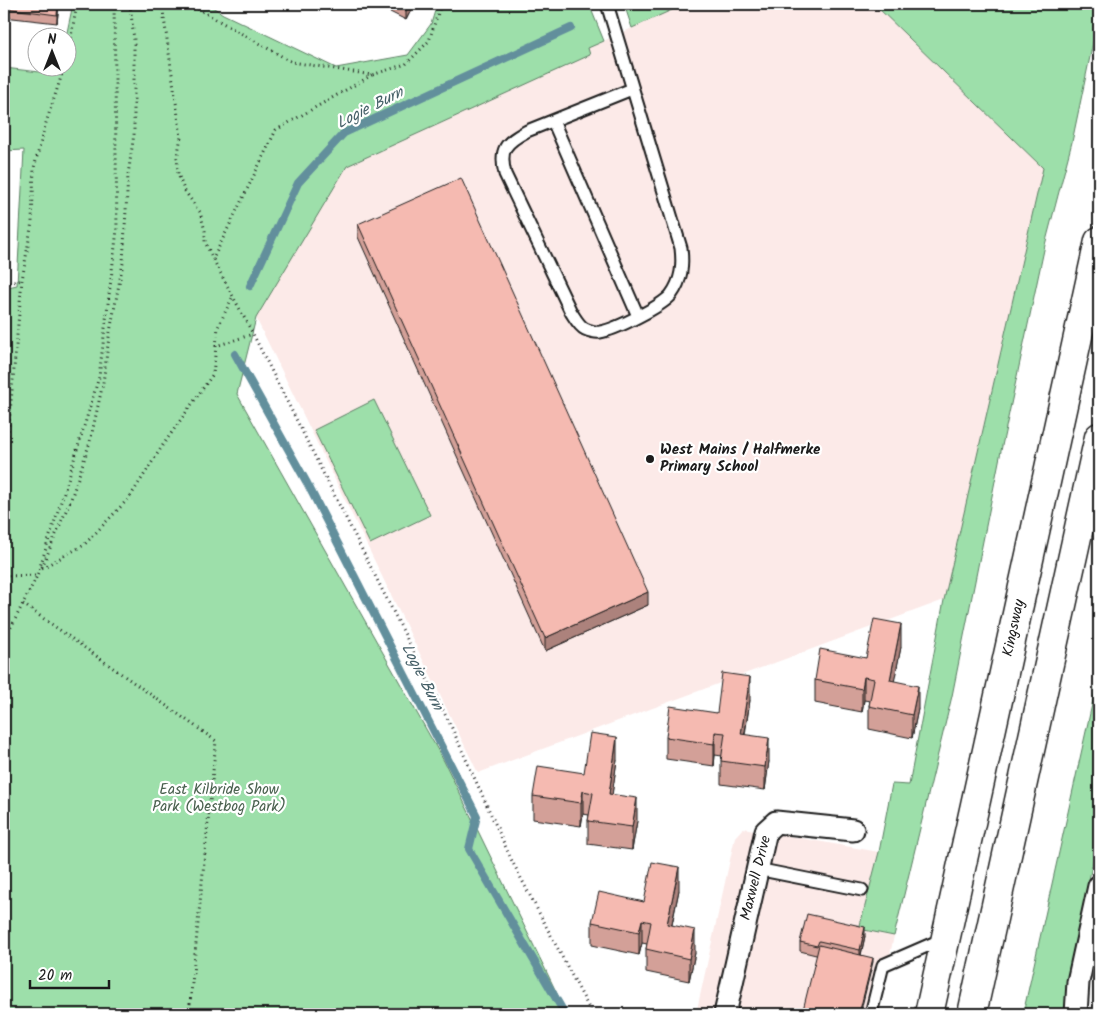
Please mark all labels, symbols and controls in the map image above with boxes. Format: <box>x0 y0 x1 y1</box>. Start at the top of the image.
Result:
north arrow <box>28 28 78 78</box>
text: N <box>48 29 57 51</box>
water label: Logie Burn <box>332 80 409 136</box>
place label: West Mains / Halfmerke Primary School <box>660 438 821 479</box>
marker: West Mains / Halfmerke Primary School <box>644 453 656 465</box>
street label: Kingsway <box>996 596 1032 659</box>
water label: Logie Burn <box>394 639 450 716</box>
park label: East Kilbride Show Park (Westbog Park) <box>152 778 286 819</box>
street label: Maxwell Drive <box>734 833 778 923</box>
scale bar <box>30 958 109 990</box>
text: 20 m <box>38 964 72 988</box>

